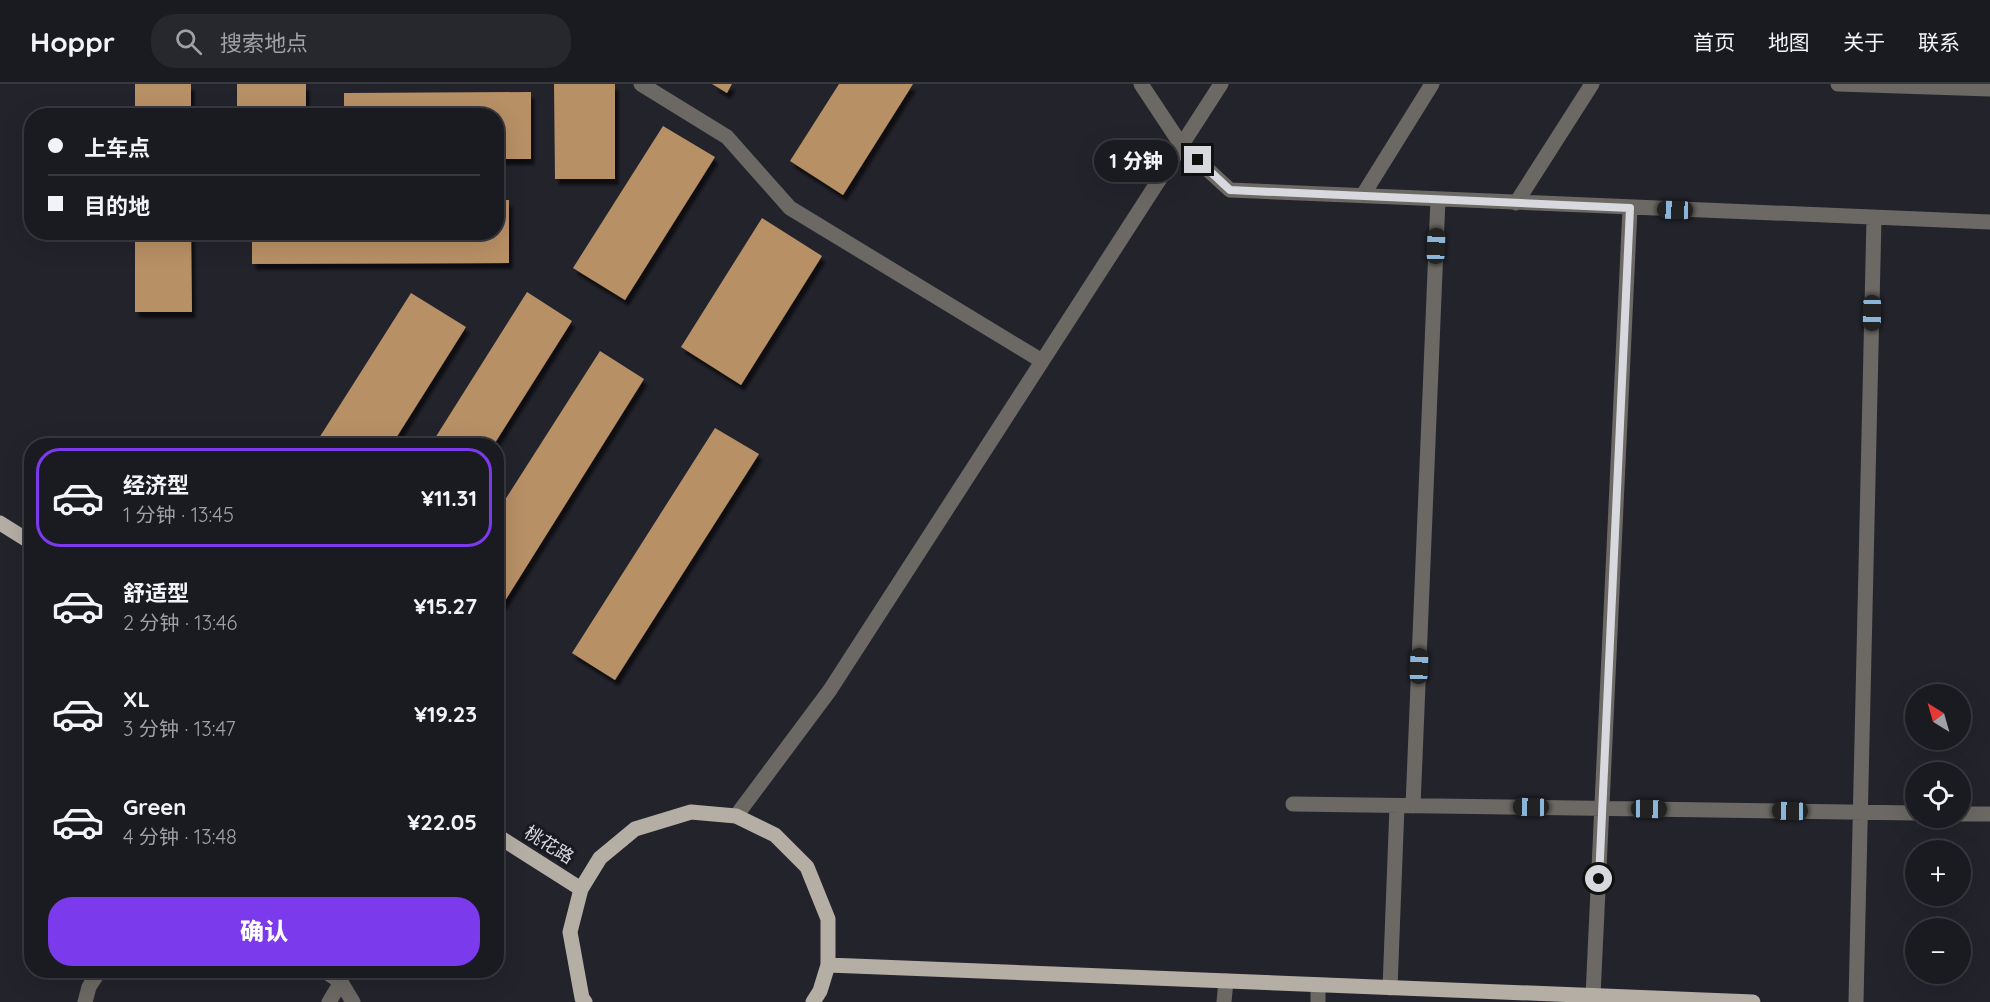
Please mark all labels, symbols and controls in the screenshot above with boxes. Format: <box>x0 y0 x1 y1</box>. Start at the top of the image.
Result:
search box <box>151 14 571 68</box>
text: Hoppr <box>30 24 115 59</box>
icon: search <box>172 25 205 58</box>
text: 搜索地点 <box>220 29 308 57</box>
text: 首页 <box>1693 29 1735 55</box>
text: 地图 <box>1768 29 1810 55</box>
text: 关于 <box>1843 29 1885 55</box>
text: 联系 <box>1918 29 1960 55</box>
text: 上车点 <box>84 134 150 162</box>
callout: 1 分钟 <box>1093 139 1177 181</box>
route end <box>1184 146 1211 173</box>
text: 1 分钟 <box>1109 148 1163 173</box>
text: 目的地 <box>84 192 150 220</box>
car <box>1657 200 1693 220</box>
car <box>1426 228 1446 264</box>
car <box>1863 295 1881 331</box>
icon: car <box>51 471 105 525</box>
text: 经济型 <box>123 471 189 499</box>
text: ¥11.31 <box>421 484 477 512</box>
text: 1 分钟 · 13:45 <box>123 502 234 527</box>
icon: car <box>51 579 105 633</box>
text: 舒适型 <box>123 579 189 607</box>
text: ¥15.27 <box>413 592 477 620</box>
text: 2 分钟 · 13:46 <box>123 610 237 635</box>
car <box>1409 648 1429 684</box>
north arrow <box>1905 684 1971 750</box>
map controls <box>1905 684 1971 984</box>
text: XL <box>123 685 150 713</box>
icon: car <box>51 687 105 741</box>
text: ¥19.23 <box>414 700 477 728</box>
text: 3 分钟 · 13:47 <box>123 716 236 741</box>
button: locate <box>1905 762 1971 828</box>
text: Green <box>123 793 186 821</box>
icon: car <box>51 795 105 849</box>
car <box>1513 798 1549 816</box>
car <box>1631 800 1667 818</box>
car <box>1772 802 1808 820</box>
text: ¥22.05 <box>407 808 477 836</box>
street label: 桃花路 <box>520 821 578 869</box>
text: 4 分钟 · 13:48 <box>123 824 237 849</box>
button: + <box>1905 840 1971 906</box>
route start <box>1585 865 1612 892</box>
button: 确认 <box>48 897 480 966</box>
button: − <box>1905 918 1971 984</box>

